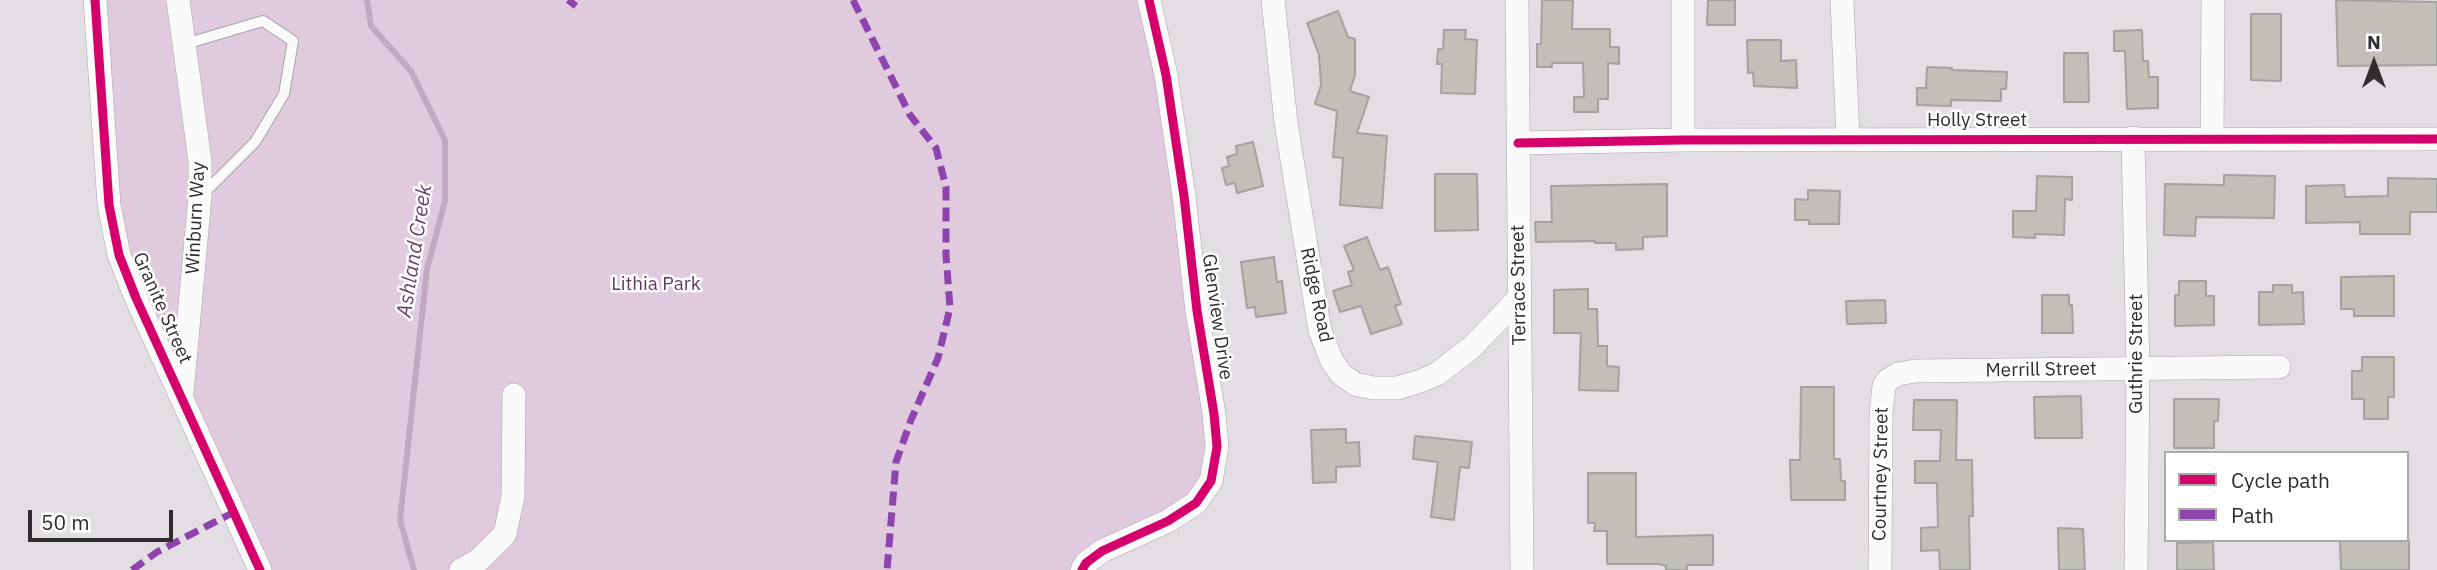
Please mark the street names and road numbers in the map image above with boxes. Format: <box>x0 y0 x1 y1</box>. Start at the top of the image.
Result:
street label: Holly Street <box>1927 110 2027 132</box>
street label: Winburn Way <box>182 161 210 275</box>
street label: Terrace Street <box>1507 225 1531 345</box>
street label: Ridge Road <box>1295 245 1337 345</box>
street label: Granite Street <box>127 249 197 367</box>
street label: Glenview Drive <box>1197 253 1237 381</box>
street label: Guthrie Street <box>2126 294 2148 414</box>
street label: Merrill Street <box>1985 358 2097 382</box>
street label: Courtney Street <box>1868 407 1894 541</box>

